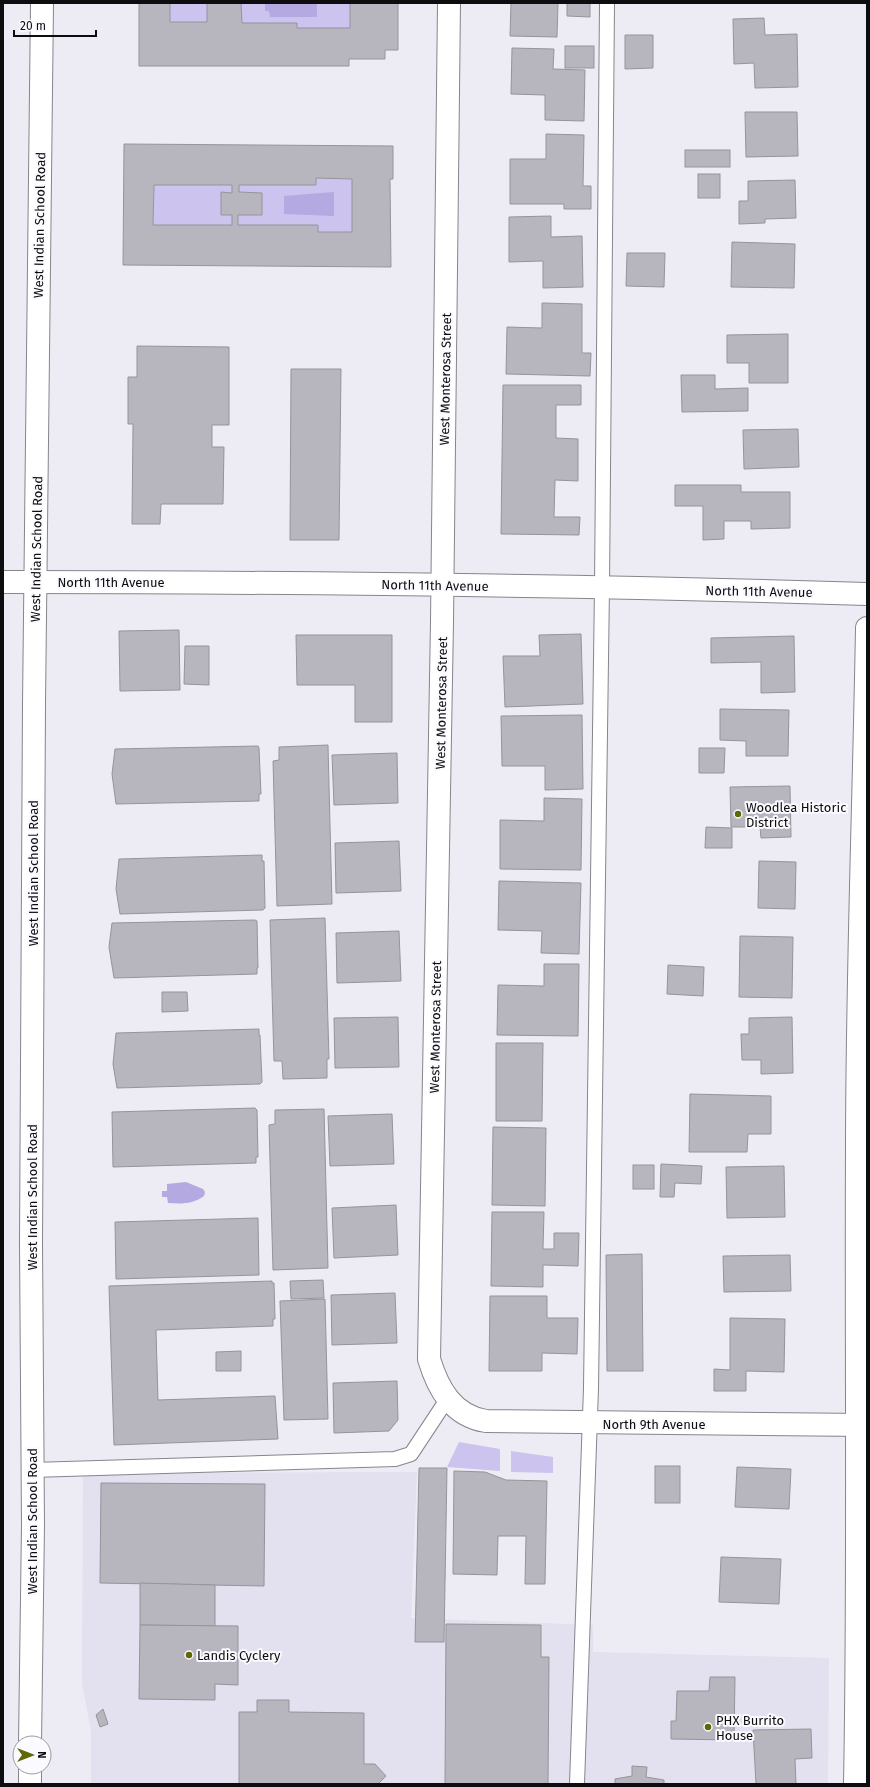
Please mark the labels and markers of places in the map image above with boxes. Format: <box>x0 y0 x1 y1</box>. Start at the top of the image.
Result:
place label: Woodlea Historic District <box>746 800 846 830</box>
marker: Woodlea Historic District <box>733 809 743 819</box>
place label: Landis Cyclery <box>197 1648 281 1663</box>
marker: Landis Cyclery <box>184 1650 194 1660</box>
place label: PHX Burrito House <box>716 1713 784 1743</box>
marker: PHX Burrito House <box>703 1722 713 1732</box>

